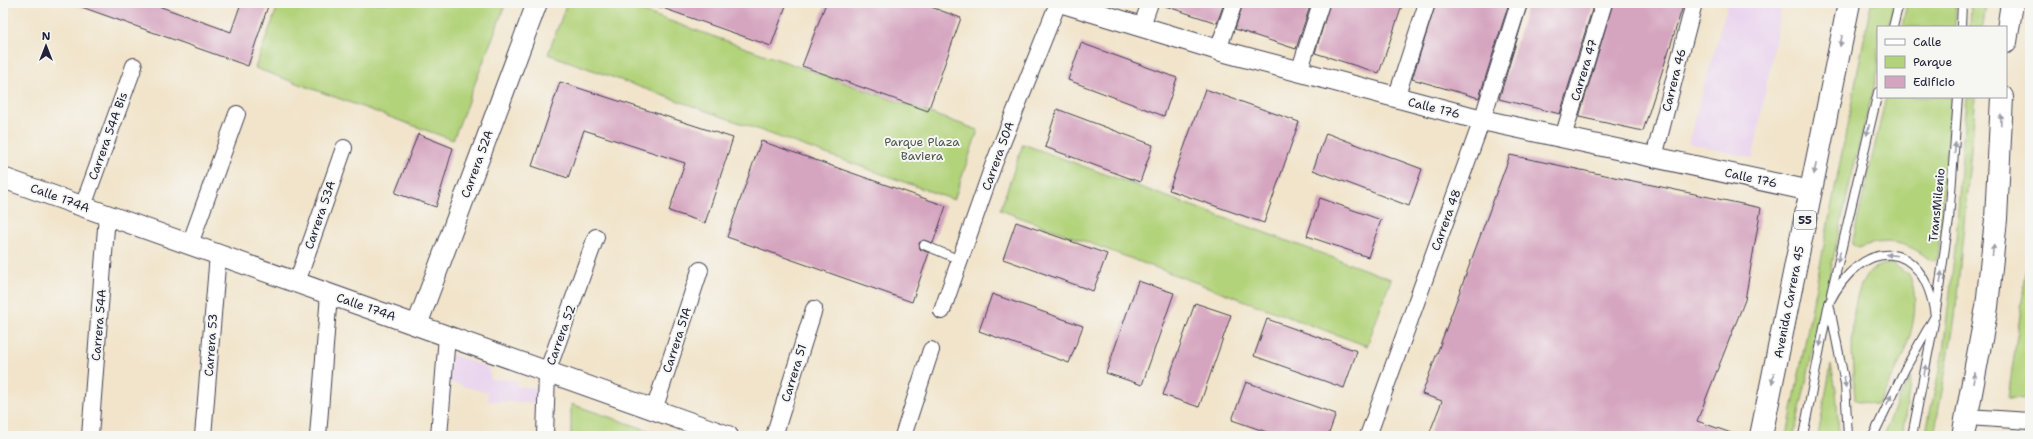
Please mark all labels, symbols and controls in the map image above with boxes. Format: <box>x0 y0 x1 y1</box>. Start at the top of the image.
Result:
north arrow <box>26 26 66 66</box>
legend <box>1877 26 2007 98</box>
text: N <box>42 29 51 44</box>
text: Calle <box>1913 34 1942 50</box>
one-way arrow <box>1838 35 1844 47</box>
street label: Carrera 47 <box>1567 37 1601 103</box>
street label: Carrera 46 <box>1658 47 1690 113</box>
text: Parque <box>1913 54 1952 70</box>
text: Edificio <box>1913 74 1955 90</box>
street label: Carrera 54A Bis <box>85 90 131 182</box>
street label: Calle 176 <box>1406 94 1462 122</box>
one-way arrow <box>1998 113 2004 126</box>
street label: Carrera 50A <box>978 119 1018 193</box>
one-way arrow <box>1865 124 1871 136</box>
street label: Carrera 52A <box>457 128 497 200</box>
park label: Parque Plaza Baviera <box>884 134 960 164</box>
one-way arrow <box>1951 142 1958 154</box>
one-way arrow <box>1812 163 1818 175</box>
street label: Calle 176 <box>1723 165 1779 191</box>
street label: TransMilenio <box>1925 167 1949 243</box>
street label: Carrera 53A <box>301 178 339 251</box>
street label: Calle 174A <box>28 180 92 216</box>
street label: Carrera 48 <box>1427 187 1465 253</box>
road number: 55 <box>1794 211 1816 229</box>
street label: Avenida Carrera 45 <box>1770 244 1808 360</box>
one-way arrow <box>1990 244 1996 256</box>
one-way arrow <box>1836 251 1842 263</box>
one-way arrow <box>1885 252 1898 258</box>
one-way arrow <box>1938 271 1944 283</box>
street label: Carrera 54A <box>88 288 110 362</box>
street label: Calle 174A <box>334 289 398 325</box>
street label: Carrera 52 <box>543 303 579 367</box>
street label: Carrera 51A <box>659 305 695 375</box>
street label: Carrera 53 <box>201 313 221 377</box>
one-way arrow <box>1818 335 1824 347</box>
street label: Carrera 51 <box>778 342 810 404</box>
one-way arrow <box>1922 364 1928 376</box>
one-way arrow <box>1770 372 1776 385</box>
one-way arrow <box>1971 372 1977 385</box>
one-way arrow <box>1842 376 1848 388</box>
one-way arrow <box>1886 395 1892 406</box>

